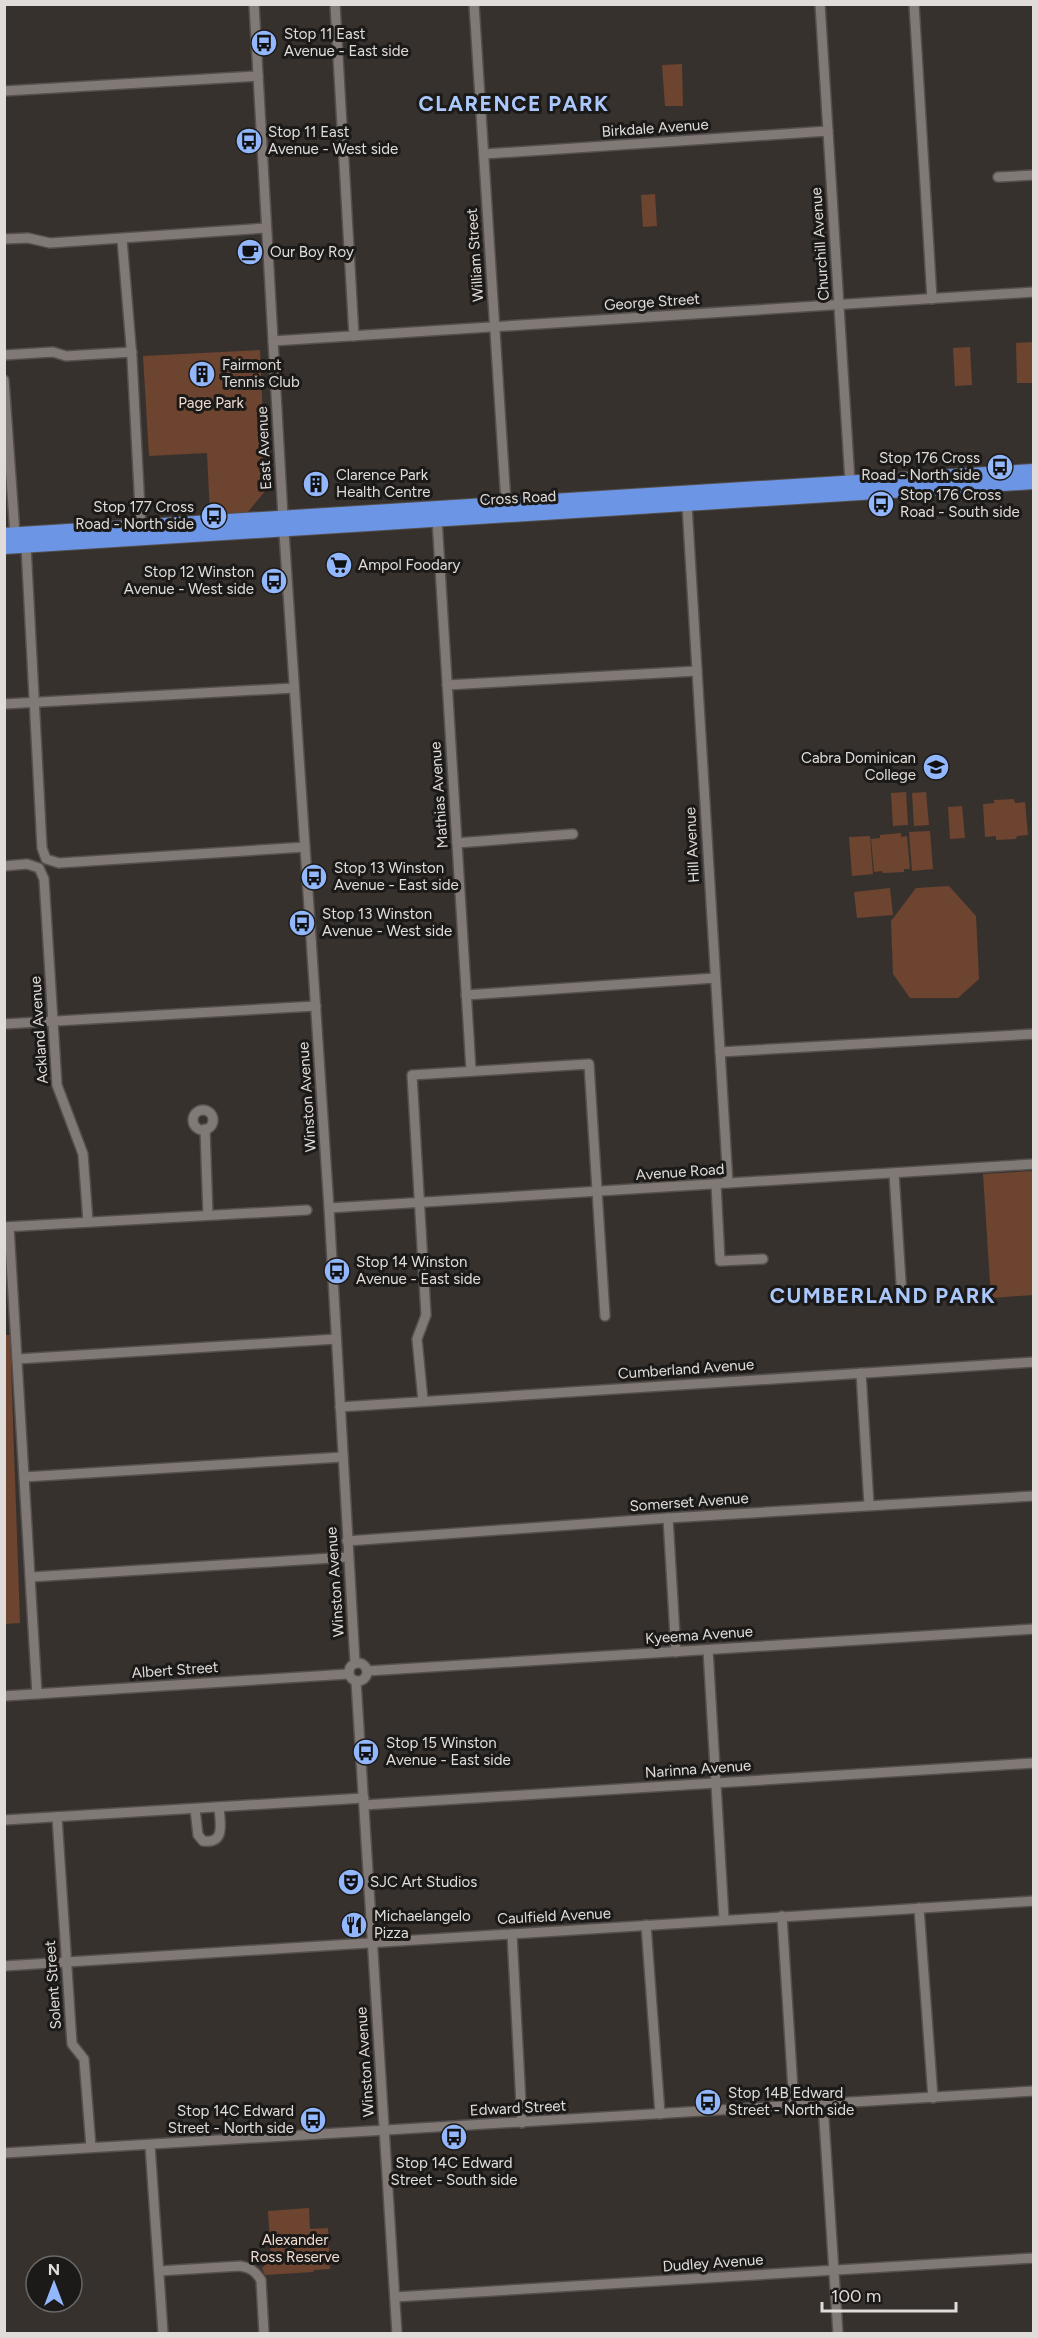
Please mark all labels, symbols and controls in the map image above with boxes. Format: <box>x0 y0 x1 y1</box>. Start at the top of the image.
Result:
place label: Stop 11 East Avenue - East side <box>284 25 409 60</box>
bus stop icon: Stop 11 East Avenue - East side <box>249 28 279 58</box>
district label: CLARENCE PARK <box>419 91 609 116</box>
street label: Birkdale Avenue <box>601 115 709 141</box>
place label: Stop 11 East Avenue - West side <box>268 123 398 158</box>
bus stop icon: Stop 11 East Avenue - West side <box>234 126 264 156</box>
street label: Churchill Avenue <box>807 187 833 301</box>
street label: William Street <box>463 207 487 303</box>
cafe icon: Our Boy Roy <box>235 237 265 267</box>
place label: Our Boy Roy <box>270 243 354 261</box>
street label: George Street <box>603 290 701 314</box>
place label: Fairmont Tennis Club <box>222 356 300 391</box>
building icon: Fairmont Tennis Club <box>187 359 217 389</box>
park label: Page Park <box>178 394 244 412</box>
street label: East Avenue <box>253 406 275 490</box>
place label: Stop 176 Cross Road - North side <box>861 449 980 484</box>
bus stop icon: Stop 176 Cross Road - North side <box>985 452 1015 482</box>
place label: Clarence Park Health Centre <box>336 466 430 501</box>
building icon: Clarence Park Health Centre <box>301 469 331 499</box>
place label: Stop 176 Cross Road - South side <box>900 486 1020 521</box>
street label: Cross Road <box>479 487 557 509</box>
bus stop icon: Stop 176 Cross Road - South side <box>866 489 896 519</box>
place label: Stop 177 Cross Road - North side <box>75 498 194 533</box>
bus stop icon: Stop 177 Cross Road - North side <box>199 501 229 531</box>
supermarket icon: Ampol Foodary <box>324 550 354 580</box>
place label: Ampol Foodary <box>358 556 460 574</box>
place label: Stop 12 Winston Avenue - West side <box>124 563 254 598</box>
bus stop icon: Stop 12 Winston Avenue - West side <box>259 566 289 596</box>
street label: Mathias Avenue <box>426 741 452 849</box>
place label: Cabra Dominican College <box>801 749 916 784</box>
school or university icon: Cabra Dominican College <box>921 752 951 782</box>
street label: Hill Avenue <box>681 807 703 883</box>
place label: Stop 13 Winston Avenue - East side <box>334 859 459 894</box>
bus stop icon: Stop 13 Winston Avenue - East side <box>299 862 329 892</box>
place label: Stop 13 Winston Avenue - West side <box>322 905 452 940</box>
bus stop icon: Stop 13 Winston Avenue - West side <box>287 908 317 938</box>
street label: Ackland Avenue <box>26 976 52 1084</box>
street label: Winston Avenue <box>294 1041 320 1153</box>
street label: Avenue Road <box>635 1160 725 1184</box>
place label: Stop 14 Winston Avenue - East side <box>356 1253 481 1288</box>
bus stop icon: Stop 14 Winston Avenue - East side <box>322 1256 352 1286</box>
district label: CUMBERLAND PARK <box>770 1283 996 1308</box>
street label: Cumberland Avenue <box>617 1355 755 1383</box>
street label: Somerset Avenue <box>629 1489 749 1515</box>
street label: Winston Avenue <box>322 1526 348 1638</box>
street label: Kyeema Avenue <box>645 1622 753 1648</box>
street label: Albert Street <box>131 1658 219 1682</box>
place label: Stop 15 Winston Avenue - East side <box>386 1734 511 1769</box>
bus stop icon: Stop 15 Winston Avenue - East side <box>351 1737 381 1767</box>
street label: Narinna Avenue <box>644 1756 752 1782</box>
theatre icon: SJC Art Studios <box>336 1867 366 1897</box>
place label: SJC Art Studios <box>370 1873 477 1891</box>
street label: Caulfield Avenue <box>497 1904 611 1928</box>
place label: Michaelangelo Pizza <box>374 1907 471 1942</box>
restaurant icon: Michaelangelo Pizza <box>339 1910 369 1940</box>
street label: Solent Street <box>41 1940 65 2030</box>
street label: Winston Avenue <box>352 2006 378 2118</box>
place label: Stop 14B Edward Street - North side <box>728 2084 854 2119</box>
bus stop icon: Stop 14B Edward Street - North side <box>693 2087 723 2117</box>
street label: Edward Street <box>469 2096 567 2120</box>
place label: Stop 14C Edward Street - North side <box>168 2102 294 2137</box>
bus stop icon: Stop 14C Edward Street - North side <box>298 2105 328 2135</box>
bus stop icon: Stop 14C Edward Street - South side <box>439 2122 469 2152</box>
place label: Stop 14C Edward Street - South side <box>390 2154 518 2189</box>
park label: Alexander Ross Reserve <box>250 2231 340 2266</box>
street label: Dudley Avenue <box>662 2250 764 2276</box>
north arrow <box>24 2254 84 2314</box>
text: N <box>48 2260 60 2279</box>
scale bar <box>822 2275 956 2313</box>
text: 100 m <box>831 2285 881 2307</box>

